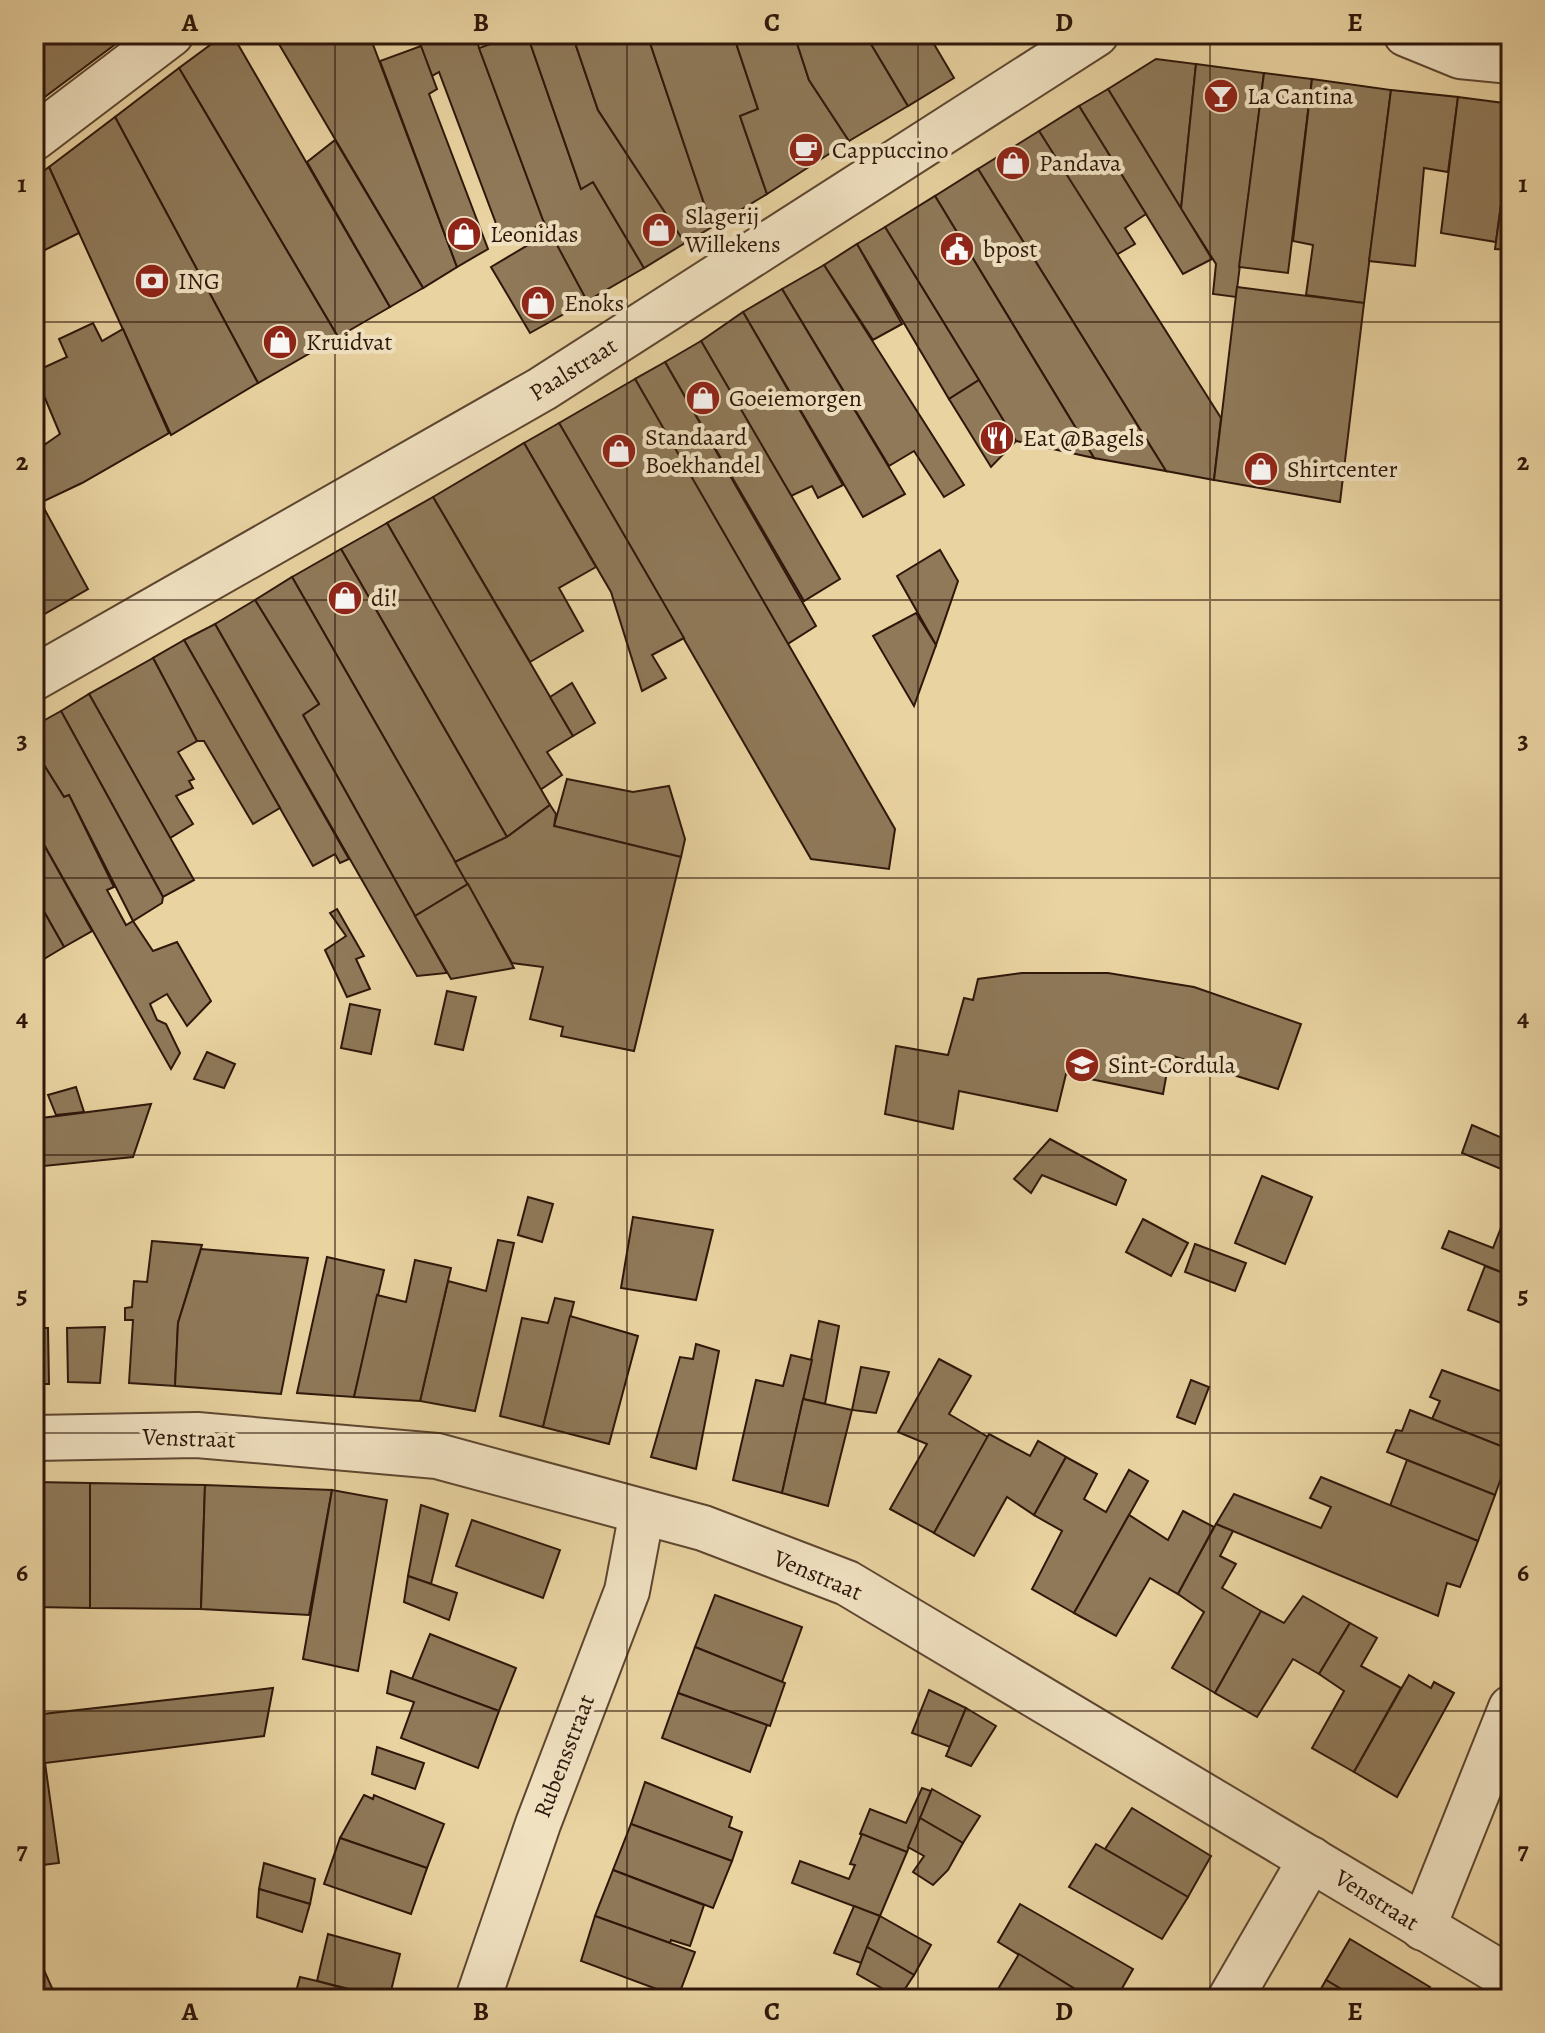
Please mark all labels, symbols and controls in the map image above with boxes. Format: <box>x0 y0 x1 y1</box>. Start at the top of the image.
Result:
text: A <box>181 5 199 40</box>
text: B <box>473 5 489 40</box>
text: C <box>764 5 780 40</box>
text: D <box>1055 5 1073 40</box>
text: E <box>1347 5 1363 40</box>
bar icon: La Cantina <box>1202 77 1240 115</box>
place label: La Cantina <box>1247 80 1354 112</box>
cafe icon: Cappuccino <box>787 131 825 169</box>
place label: Cappuccino <box>832 134 948 166</box>
shop icon: Pandava <box>994 144 1032 182</box>
place label: Pandava <box>1039 147 1122 179</box>
text: 1 <box>17 166 27 201</box>
text: 1 <box>1518 166 1528 201</box>
place label: Slagerij Willekens <box>684 200 781 260</box>
shop icon: Slagerij Willekens <box>640 211 678 249</box>
shop icon: Leonidas <box>445 215 483 253</box>
place label: Leonidas <box>490 218 579 250</box>
public building icon: bpost <box>938 230 976 268</box>
place label: bpost <box>983 233 1037 265</box>
bank icon: ING <box>133 262 171 300</box>
place label: ING <box>178 265 220 297</box>
shop icon: Enoks <box>519 284 557 322</box>
place label: Enoks <box>564 287 624 319</box>
shop icon: Kruidvat <box>261 323 299 361</box>
place label: Kruidvat <box>306 326 392 358</box>
street label: Paalstraat <box>523 329 623 408</box>
shop icon: Goeiemorgen <box>684 379 722 417</box>
place label: Goeiemorgen <box>729 382 862 414</box>
restaurant icon: Eat @Bagels <box>978 419 1016 457</box>
place label: Standaard Boekhandel <box>645 421 761 481</box>
place label: Eat @Bagels <box>1023 422 1144 454</box>
shop icon: Standaard Boekhandel <box>600 432 638 470</box>
text: 2 <box>16 444 29 479</box>
text: 2 <box>1517 444 1530 479</box>
shop icon: Shirtcenter <box>1242 450 1280 488</box>
place label: Shirtcenter <box>1287 453 1398 485</box>
shop icon: di! <box>326 579 364 617</box>
place label: di! <box>371 582 398 614</box>
text: 3 <box>16 722 28 757</box>
text: 3 <box>1517 722 1529 757</box>
text: 4 <box>16 1000 28 1035</box>
text: 4 <box>1517 1000 1529 1035</box>
school or university icon: Sint-Cordula <box>1063 1046 1101 1084</box>
place label: Sint-Cordula <box>1108 1049 1237 1081</box>
text: 5 <box>16 1277 28 1312</box>
text: 5 <box>1517 1277 1529 1312</box>
street label: Venstraat <box>141 1420 236 1456</box>
street label: Venstraat <box>768 1542 867 1608</box>
text: 6 <box>16 1555 28 1590</box>
text: 6 <box>1517 1555 1529 1590</box>
street label: Rubensstraat <box>526 1690 602 1822</box>
text: 7 <box>16 1833 28 1868</box>
text: 7 <box>1517 1833 1529 1868</box>
street label: Venstraat <box>1328 1861 1425 1938</box>
text: A <box>181 1994 199 2029</box>
text: B <box>473 1994 489 2029</box>
text: C <box>764 1994 780 2029</box>
text: D <box>1055 1994 1073 2029</box>
text: E <box>1347 1994 1363 2029</box>

